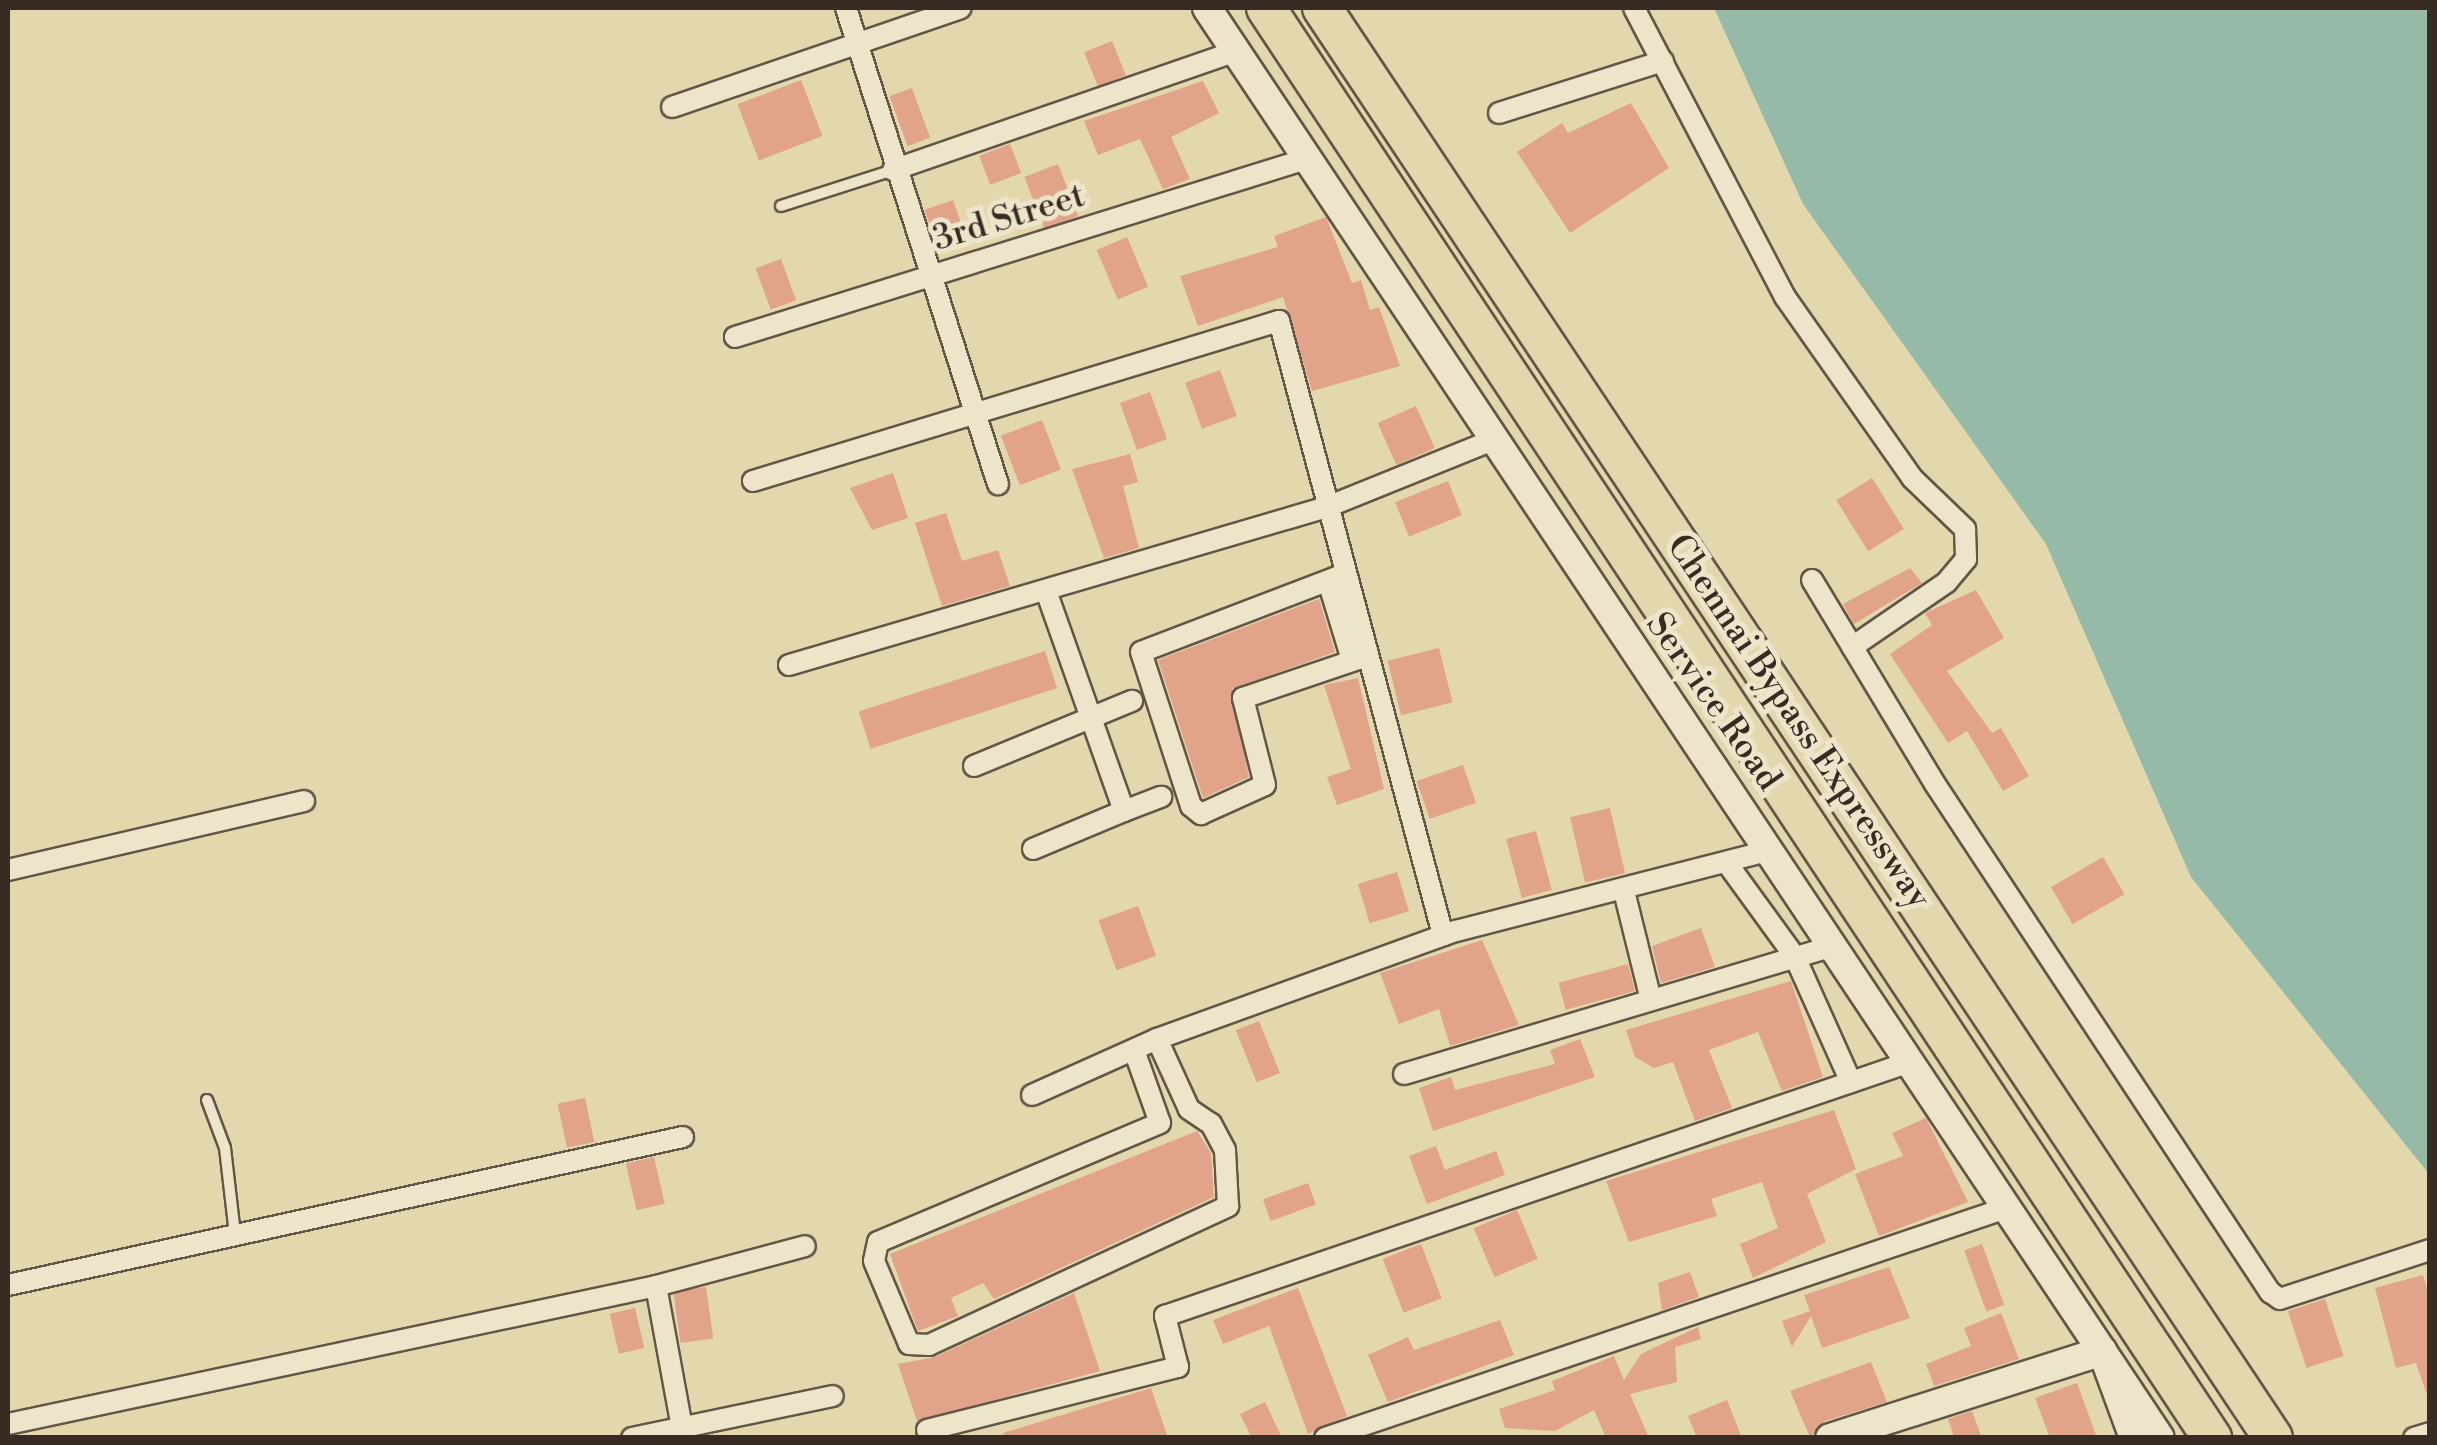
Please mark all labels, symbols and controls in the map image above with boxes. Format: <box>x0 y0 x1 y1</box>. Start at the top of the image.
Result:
street label: 3rd Street <box>928 175 1090 261</box>
street label: Chennai Bypass Expressway <box>1657 527 1939 917</box>
street label: Service Road <box>1636 605 1790 799</box>

